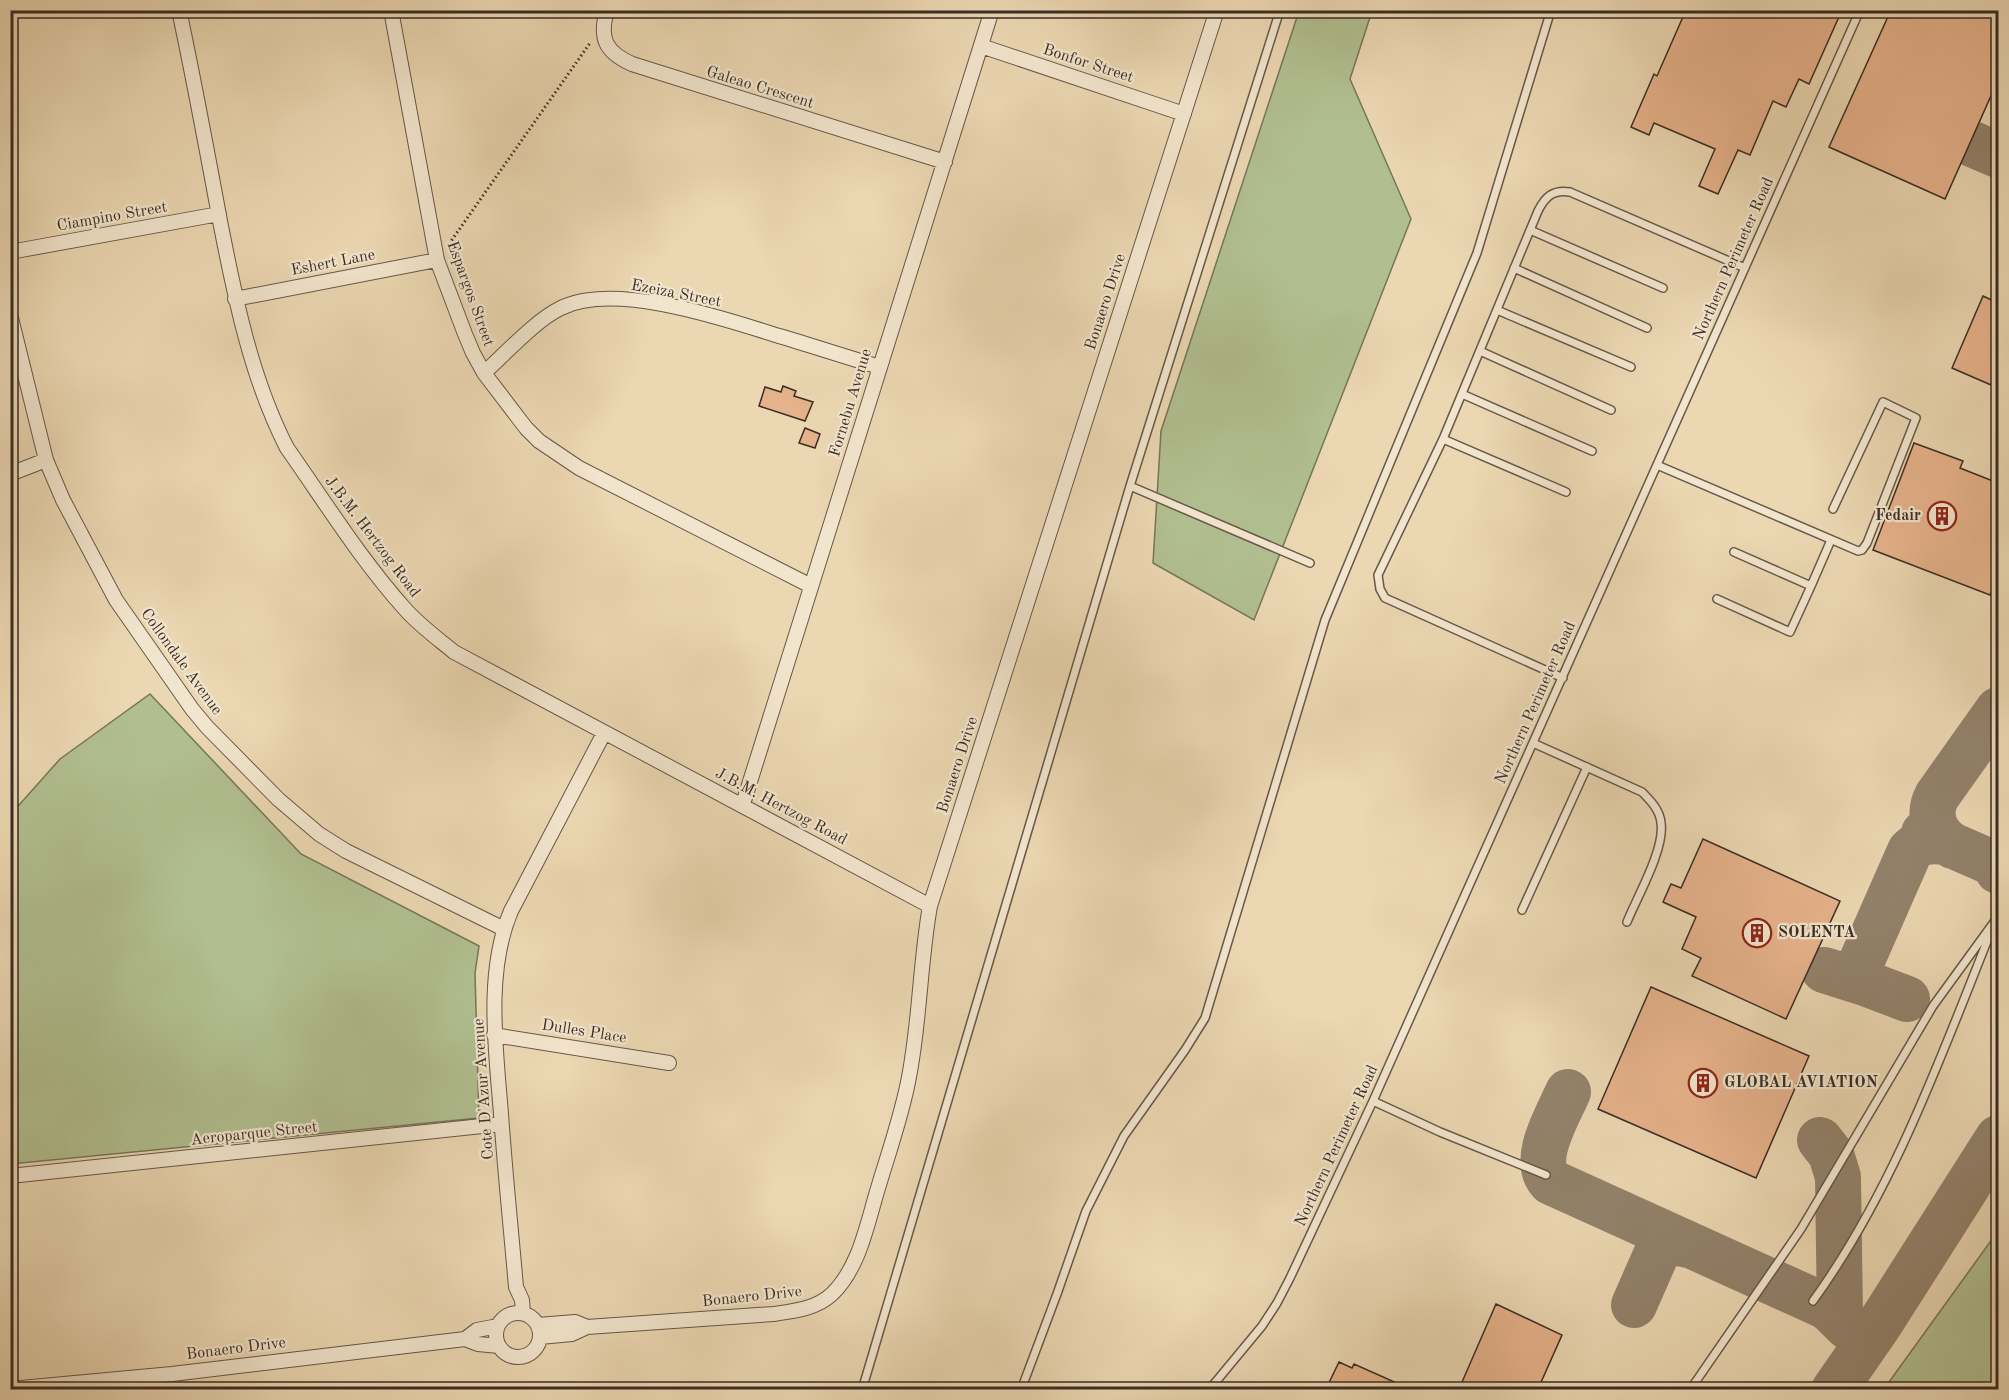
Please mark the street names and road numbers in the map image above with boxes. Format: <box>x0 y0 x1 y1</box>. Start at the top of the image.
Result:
street label: Bonfor Street <box>1041 42 1136 86</box>
street label: Galeao Crescent <box>704 64 816 112</box>
street label: Northern Perimeter Road <box>1691 175 1777 343</box>
street label: Ciampino Street <box>56 199 169 235</box>
street label: Espargos Street <box>443 239 497 349</box>
street label: Eshert Lane <box>290 247 376 279</box>
street label: Bonaero Drive <box>1083 252 1129 352</box>
street label: Ezeiza Street <box>630 277 723 311</box>
street label: Fornebu Avenue <box>827 347 875 459</box>
street label: J.B.M. Hertzog Road <box>321 474 423 600</box>
street label: Collondale Avenue <box>137 606 225 718</box>
street label: Northern Perimeter Road <box>1493 619 1579 787</box>
street label: Bonaero Drive <box>935 715 981 815</box>
street label: J.B.M. Hertzog Road <box>712 765 850 849</box>
street label: Dulles Place <box>540 1017 628 1047</box>
street label: Cote D'Azur Avenue <box>471 1018 497 1160</box>
street label: Northern Perimeter Road <box>1293 1063 1381 1229</box>
street label: Aeroparque Street <box>190 1119 319 1149</box>
street label: Bonaero Drive <box>701 1284 803 1310</box>
street label: Bonaero Drive <box>185 1335 287 1363</box>

